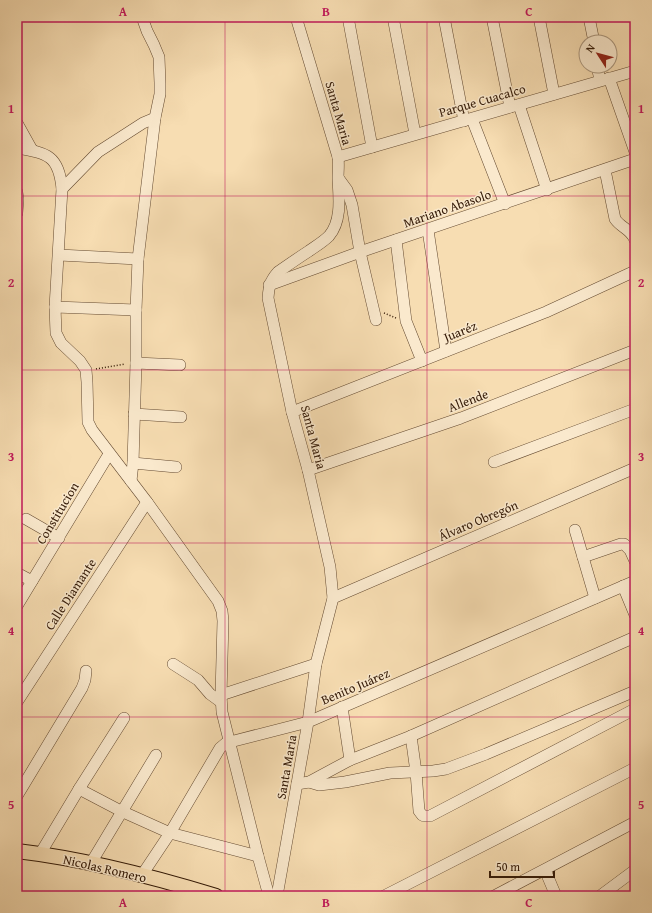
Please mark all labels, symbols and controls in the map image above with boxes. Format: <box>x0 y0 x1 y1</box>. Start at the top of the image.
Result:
text: A <box>119 2 128 21</box>
text: B <box>322 2 330 21</box>
text: C <box>525 2 533 21</box>
north arrow <box>578 34 618 74</box>
text: N <box>581 40 599 56</box>
street label: Santa Maria <box>320 79 357 148</box>
street label: Parque Cuacalco <box>437 79 528 122</box>
text: 1 <box>8 99 14 118</box>
text: 1 <box>638 99 644 118</box>
street label: Mariano Abasolo <box>401 184 494 232</box>
text: 2 <box>8 273 15 292</box>
text: 2 <box>638 273 645 292</box>
street label: Juaréz <box>439 316 480 347</box>
street label: Allende <box>445 384 491 417</box>
street label: Santa Maria <box>296 403 331 472</box>
text: 3 <box>8 447 14 466</box>
text: 3 <box>638 447 644 466</box>
street label: Constitucion <box>31 478 84 548</box>
street label: Álvaro Obregón <box>435 495 522 546</box>
street label: Calle Diamante <box>40 555 101 634</box>
text: 4 <box>8 621 15 640</box>
text: 4 <box>638 621 645 640</box>
street label: Benito Juárez <box>318 663 393 709</box>
street label: Santa Maria <box>271 732 302 801</box>
text: 5 <box>8 795 15 814</box>
text: 5 <box>638 795 645 814</box>
street label: Nicolas Romero <box>61 850 149 887</box>
scale bar <box>490 853 554 879</box>
text: 50 m <box>496 858 520 875</box>
text: A <box>119 893 128 912</box>
text: B <box>322 893 330 912</box>
text: C <box>525 893 533 912</box>

